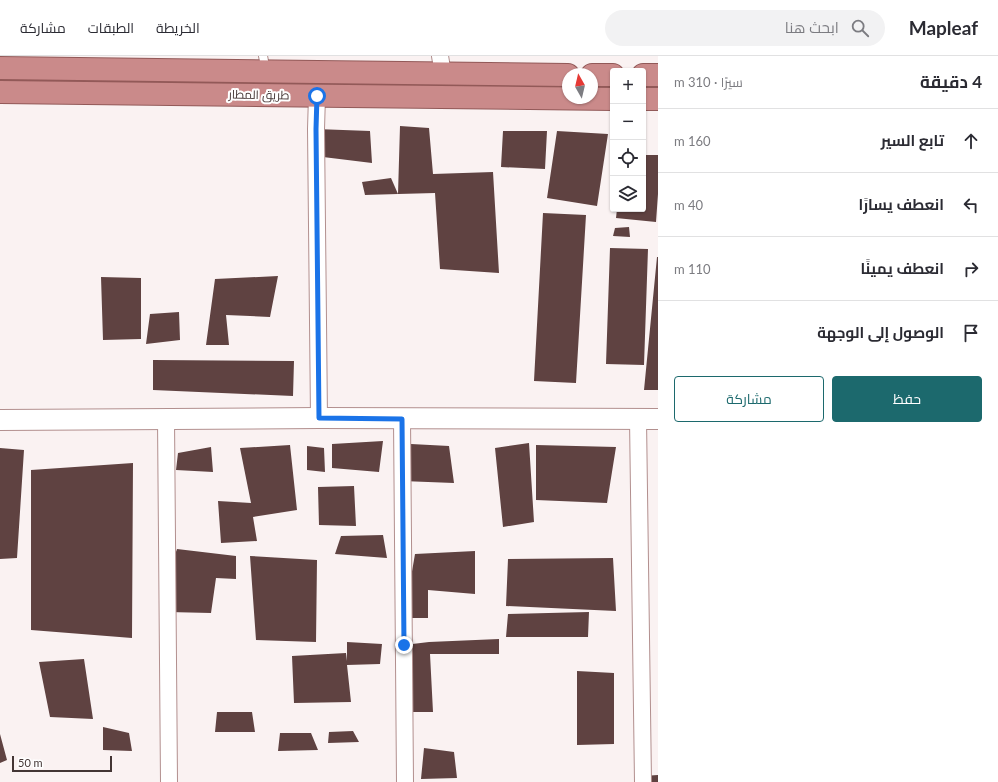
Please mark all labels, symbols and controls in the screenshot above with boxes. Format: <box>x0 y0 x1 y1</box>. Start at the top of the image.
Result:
search box <box>605 10 885 46</box>
text: Mapleaf <box>909 16 978 39</box>
icon: search <box>849 17 871 39</box>
text: ابحث هنا <box>785 18 839 36</box>
text: مشاركة <box>20 19 66 36</box>
text: الطبقات <box>88 19 134 36</box>
text: الخريطة <box>156 19 200 36</box>
north arrow <box>562 68 598 104</box>
map controls <box>610 68 646 212</box>
button: + <box>610 68 646 104</box>
text: 4 دقيقة <box>920 71 982 92</box>
text: سيرًا · 310 m <box>674 74 743 90</box>
street label: طريق المطار <box>227 86 290 103</box>
route start <box>308 87 326 105</box>
button: − <box>610 104 646 140</box>
icon: ahead <box>960 130 982 152</box>
text: تابع السير <box>881 131 944 149</box>
text: 160 m <box>674 133 711 149</box>
button: locate <box>610 140 646 176</box>
button: layers <box>610 176 646 212</box>
icon: left <box>960 194 982 216</box>
text: انعطف يسارًا <box>859 195 944 213</box>
text: 40 m <box>674 197 703 213</box>
icon: right <box>960 258 982 280</box>
text: انعطف يمينًا <box>860 259 944 277</box>
text: 110 m <box>674 261 711 277</box>
icon: arrive <box>960 322 982 344</box>
text: الوصول إلى الوجهة <box>817 323 944 341</box>
button: مشاركة <box>674 376 824 422</box>
button: حفظ <box>832 376 982 422</box>
route end <box>395 636 413 654</box>
scale bar <box>12 754 112 773</box>
text: 50 m <box>18 756 43 769</box>

